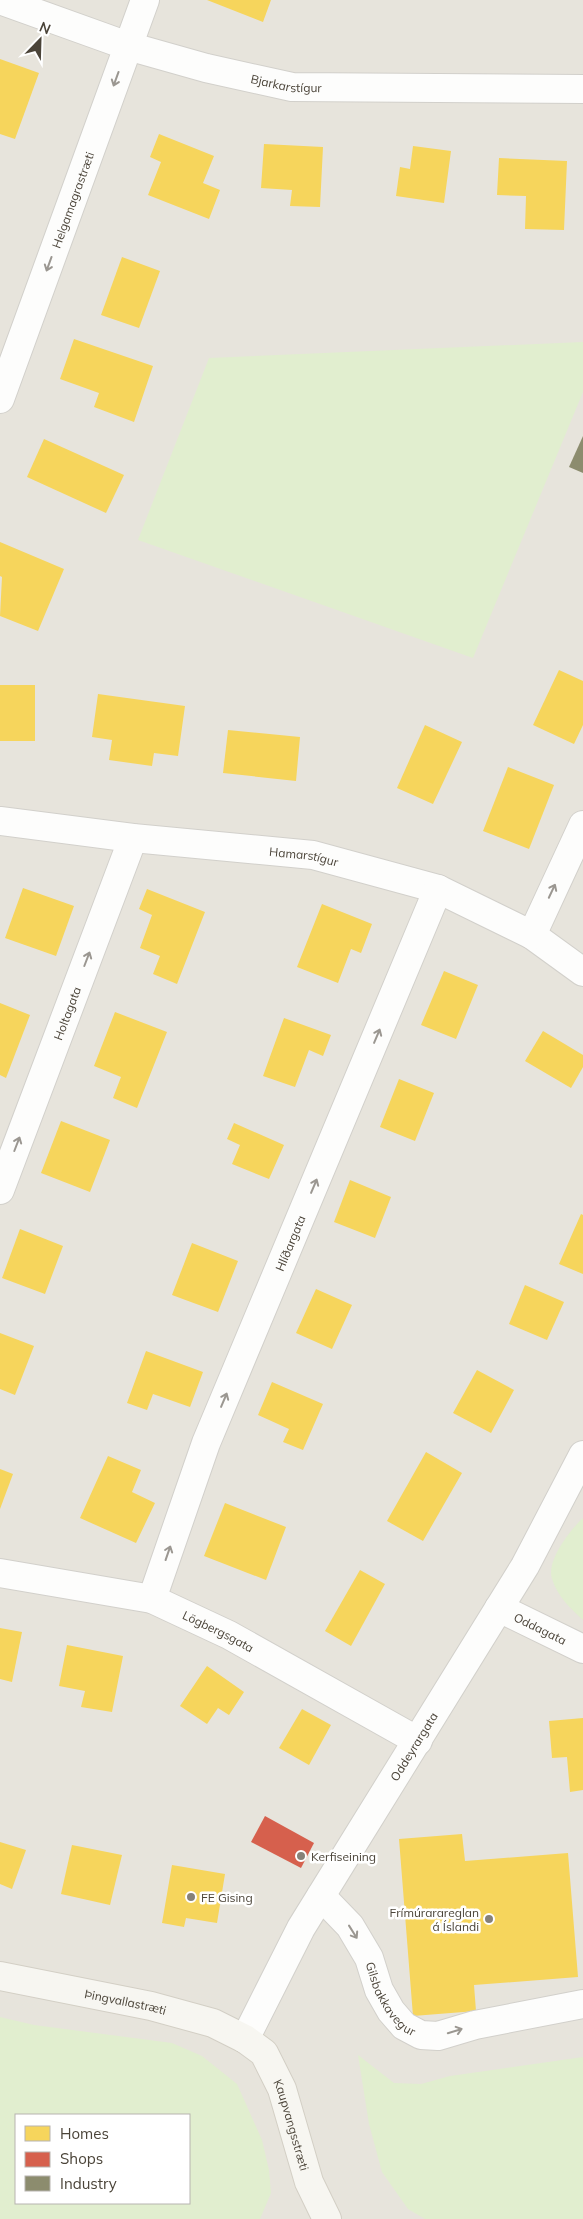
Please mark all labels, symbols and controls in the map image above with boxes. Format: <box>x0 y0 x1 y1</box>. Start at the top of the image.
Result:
north arrow <box>15 15 65 65</box>
text: N <box>37 18 53 38</box>
one-way arrow <box>111 70 120 86</box>
street label: Bjarkarstígur <box>249 71 322 95</box>
street label: Helgamagrastræti <box>48 149 97 250</box>
one-way arrow <box>44 256 53 272</box>
street label: Hamarstígur <box>269 843 341 869</box>
one-way arrow <box>548 884 558 899</box>
one-way arrow <box>83 952 92 967</box>
street label: Holtagata <box>50 984 84 1042</box>
one-way arrow <box>372 1029 382 1044</box>
one-way arrow <box>13 1137 22 1152</box>
one-way arrow <box>310 1178 319 1194</box>
street label: Hlíðargata <box>271 1213 308 1273</box>
one-way arrow <box>220 1393 230 1408</box>
one-way arrow <box>164 1545 174 1561</box>
street label: Lögbergsgata <box>180 1607 257 1655</box>
street label: Oddagata <box>512 1609 569 1647</box>
street label: Oddeyrargata <box>386 1709 440 1783</box>
place label: Kerfiseining <box>311 1849 376 1864</box>
marker: Kerfiseining <box>295 1850 307 1862</box>
place label: FE Gising <box>201 1890 253 1905</box>
marker: FE Gising <box>185 1891 197 1903</box>
place label: Frímúrarareglan á Íslandi <box>390 1905 479 1934</box>
marker: Frímúrarareglan á Íslandi <box>483 1913 495 1925</box>
one-way arrow <box>349 1925 359 1939</box>
street label: Gilsbakkavegur <box>363 1960 419 2039</box>
street label: Þingvallastræti <box>83 1985 168 2017</box>
one-way arrow <box>447 2026 463 2036</box>
street label: Kaupvangsstræti <box>271 2077 313 2172</box>
legend <box>15 2114 190 2204</box>
text: Homes <box>60 2124 109 2143</box>
text: Shops <box>60 2149 103 2168</box>
text: Industry <box>60 2174 117 2193</box>

